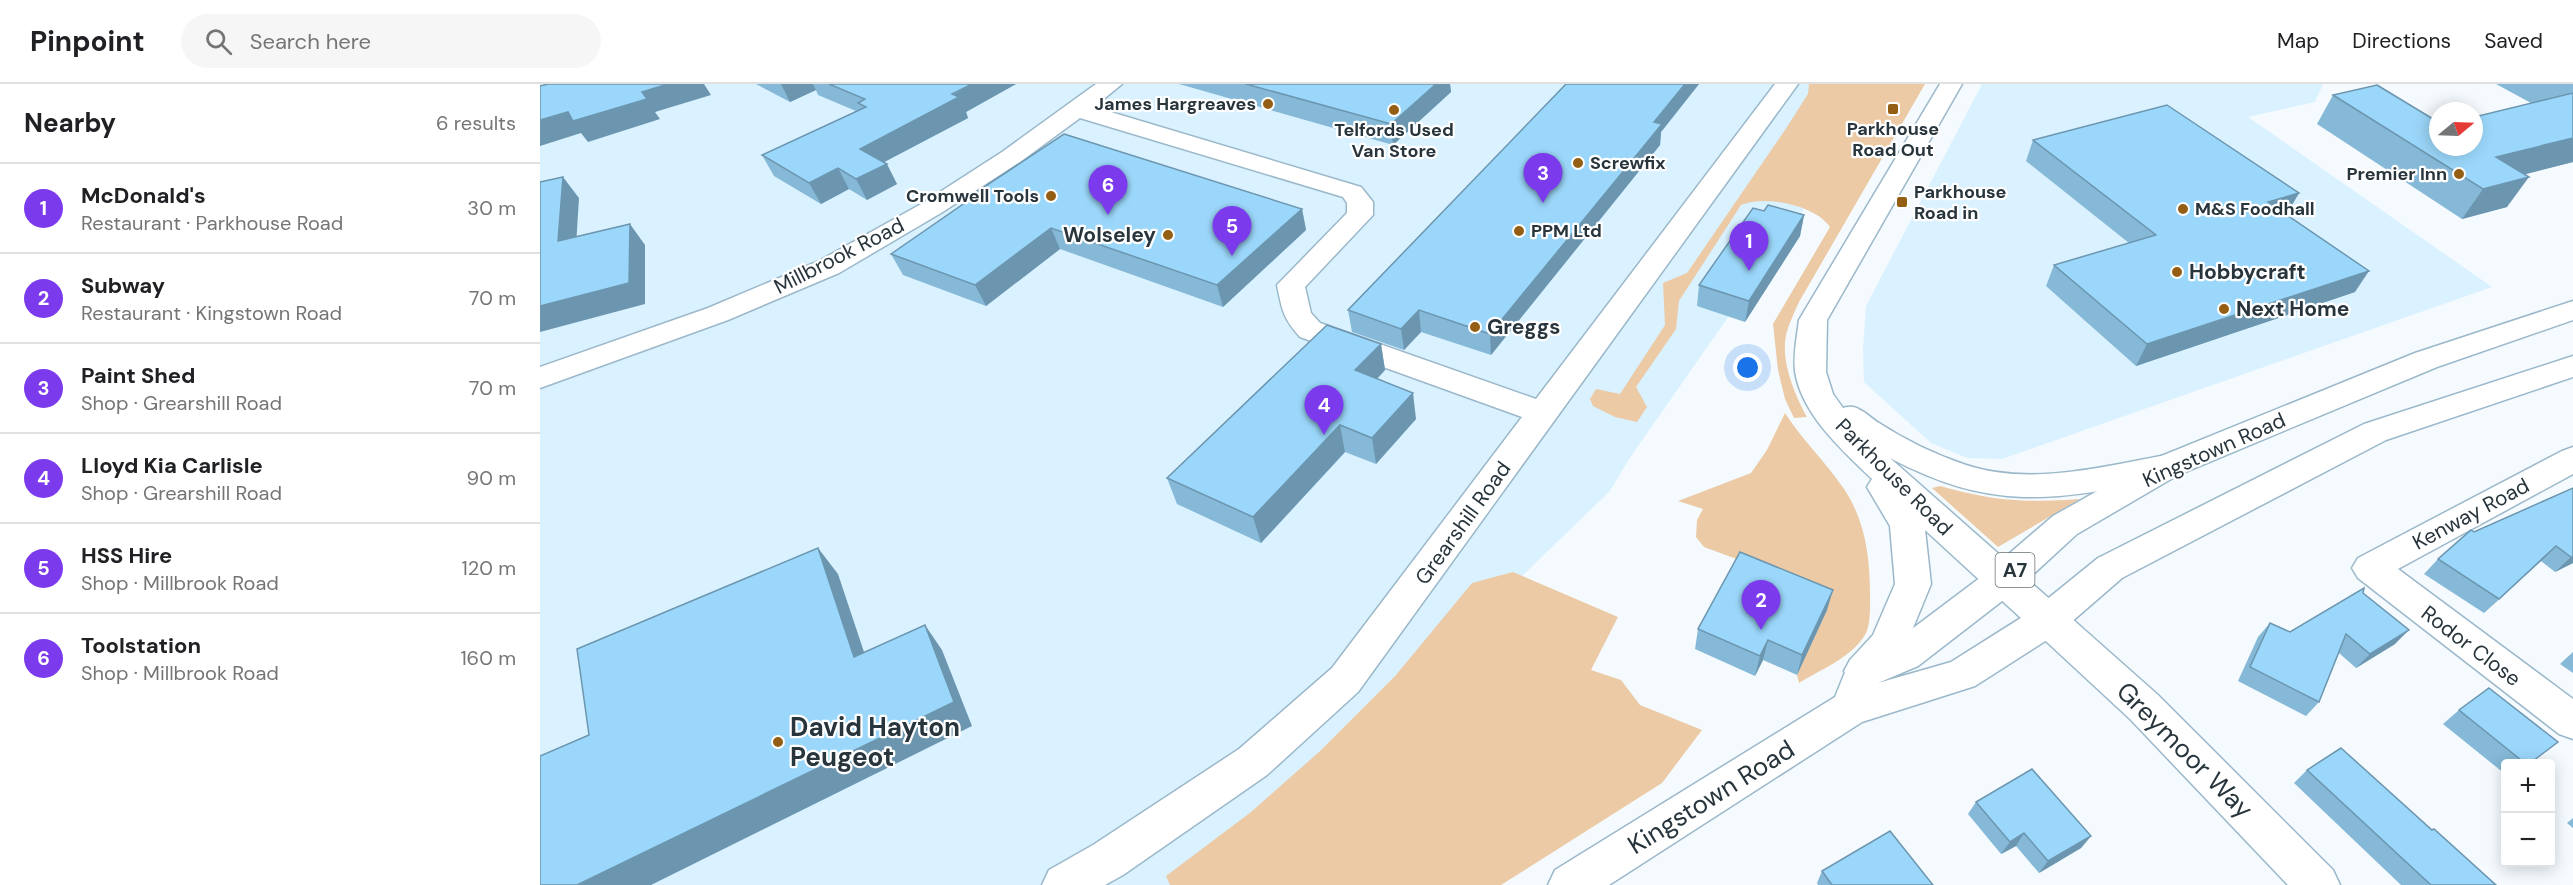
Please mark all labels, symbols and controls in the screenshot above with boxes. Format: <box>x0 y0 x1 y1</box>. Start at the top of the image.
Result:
search box <box>181 14 601 68</box>
text: Pinpoint <box>30 23 145 60</box>
icon: search <box>202 25 235 58</box>
text: Search here <box>250 27 371 56</box>
text: Map <box>2277 27 2319 55</box>
text: Directions <box>2352 27 2451 55</box>
text: Saved <box>2484 27 2543 55</box>
place label: James Hargreaves <box>1094 92 1256 116</box>
marker: James Hargreaves <box>1261 97 1275 111</box>
marker: Parkhouse Road Out <box>1886 102 1900 116</box>
north arrow <box>2429 102 2483 156</box>
marker: Telfords Used Van Store <box>1387 103 1401 117</box>
text: Nearby <box>24 106 116 140</box>
text: 6 results <box>436 110 516 136</box>
place label: Parkhouse Road Out <box>1847 117 1939 162</box>
place label: Telfords Used Van Store <box>1334 118 1454 163</box>
place label: Screwfix <box>1590 151 1666 175</box>
pin: 3 <box>1524 154 1562 203</box>
marker: Screwfix <box>1571 156 1585 170</box>
place label: Premier Inn <box>2346 162 2447 186</box>
pin: 6 <box>1088 166 1128 215</box>
marker: Premier Inn <box>2452 167 2466 181</box>
place label: Parkhouse Road in <box>1914 180 2007 225</box>
text: McDonald's <box>81 181 206 210</box>
place label: Cromwell Tools <box>906 184 1039 208</box>
marker: Cromwell Tools <box>1044 189 1058 203</box>
text: 1 <box>40 195 47 221</box>
text: 30 m <box>467 195 516 221</box>
marker: Parkhouse Road in <box>1895 195 1909 209</box>
place label: M&S Foodhall <box>2195 197 2315 221</box>
marker: M&S Foodhall <box>2176 202 2190 216</box>
pin: 5 <box>1212 206 1252 256</box>
text: Restaurant · Parkhouse Road <box>81 210 343 236</box>
street label: Millbrook Road <box>769 211 909 301</box>
place label: PPM Ltd <box>1531 219 1602 243</box>
place label: Wolseley <box>1063 221 1156 249</box>
pin: 1 <box>1730 222 1768 271</box>
marker: PPM Ltd <box>1512 224 1526 238</box>
marker: Wolseley <box>1161 228 1175 242</box>
place label: Hobbycraft <box>2189 258 2306 286</box>
marker: Hobbycraft <box>2170 265 2184 279</box>
text: Subway <box>81 271 165 300</box>
text: 2 <box>38 285 49 311</box>
text: 70 m <box>469 285 516 311</box>
place label: Next Home <box>2236 295 2349 323</box>
text: Restaurant · Kingstown Road <box>81 300 342 326</box>
marker: Next Home <box>2217 302 2231 316</box>
place label: Greggs <box>1487 313 1560 341</box>
marker: Greggs <box>1468 320 1482 334</box>
your location <box>1733 353 1762 382</box>
text: Paint Shed <box>81 361 196 390</box>
text: 3 <box>37 375 50 401</box>
text: 70 m <box>469 375 516 401</box>
pin: 4 <box>1304 386 1344 435</box>
text: Shop · Grearshill Road <box>81 390 282 416</box>
street label: Kingstown Road <box>2138 406 2290 494</box>
street label: Parkhouse Road <box>1829 412 1959 542</box>
text: Lloyd Kia Carlisle <box>81 451 263 480</box>
street label: Grearshill Road <box>1409 456 1517 590</box>
text: 4 <box>37 465 50 491</box>
text: 90 m <box>467 465 516 491</box>
street label: Kenway Road <box>2408 471 2534 557</box>
text: Shop · Grearshill Road <box>81 480 282 506</box>
text: HSS Hire <box>81 541 172 570</box>
road number: A7 <box>1996 553 2034 587</box>
text: 5 <box>37 555 50 581</box>
text: 120 m <box>462 555 516 581</box>
text: Shop · Millbrook Road <box>81 570 279 596</box>
pin: 2 <box>1742 580 1780 630</box>
street label: Rodor Close <box>2415 599 2527 693</box>
text: Toolstation <box>81 631 201 660</box>
text: 6 <box>37 645 50 671</box>
text: 160 m <box>460 645 516 671</box>
text: Shop · Millbrook Road <box>81 660 279 686</box>
street label: Greymoor Way <box>2109 674 2261 826</box>
place label: David Hayton Peugeot <box>790 710 960 774</box>
street label: Kingstown Road <box>1621 732 1801 862</box>
marker: David Hayton Peugeot <box>771 735 785 749</box>
map controls <box>2501 759 2555 867</box>
button: + <box>2501 759 2555 813</box>
button: − <box>2501 813 2555 867</box>

